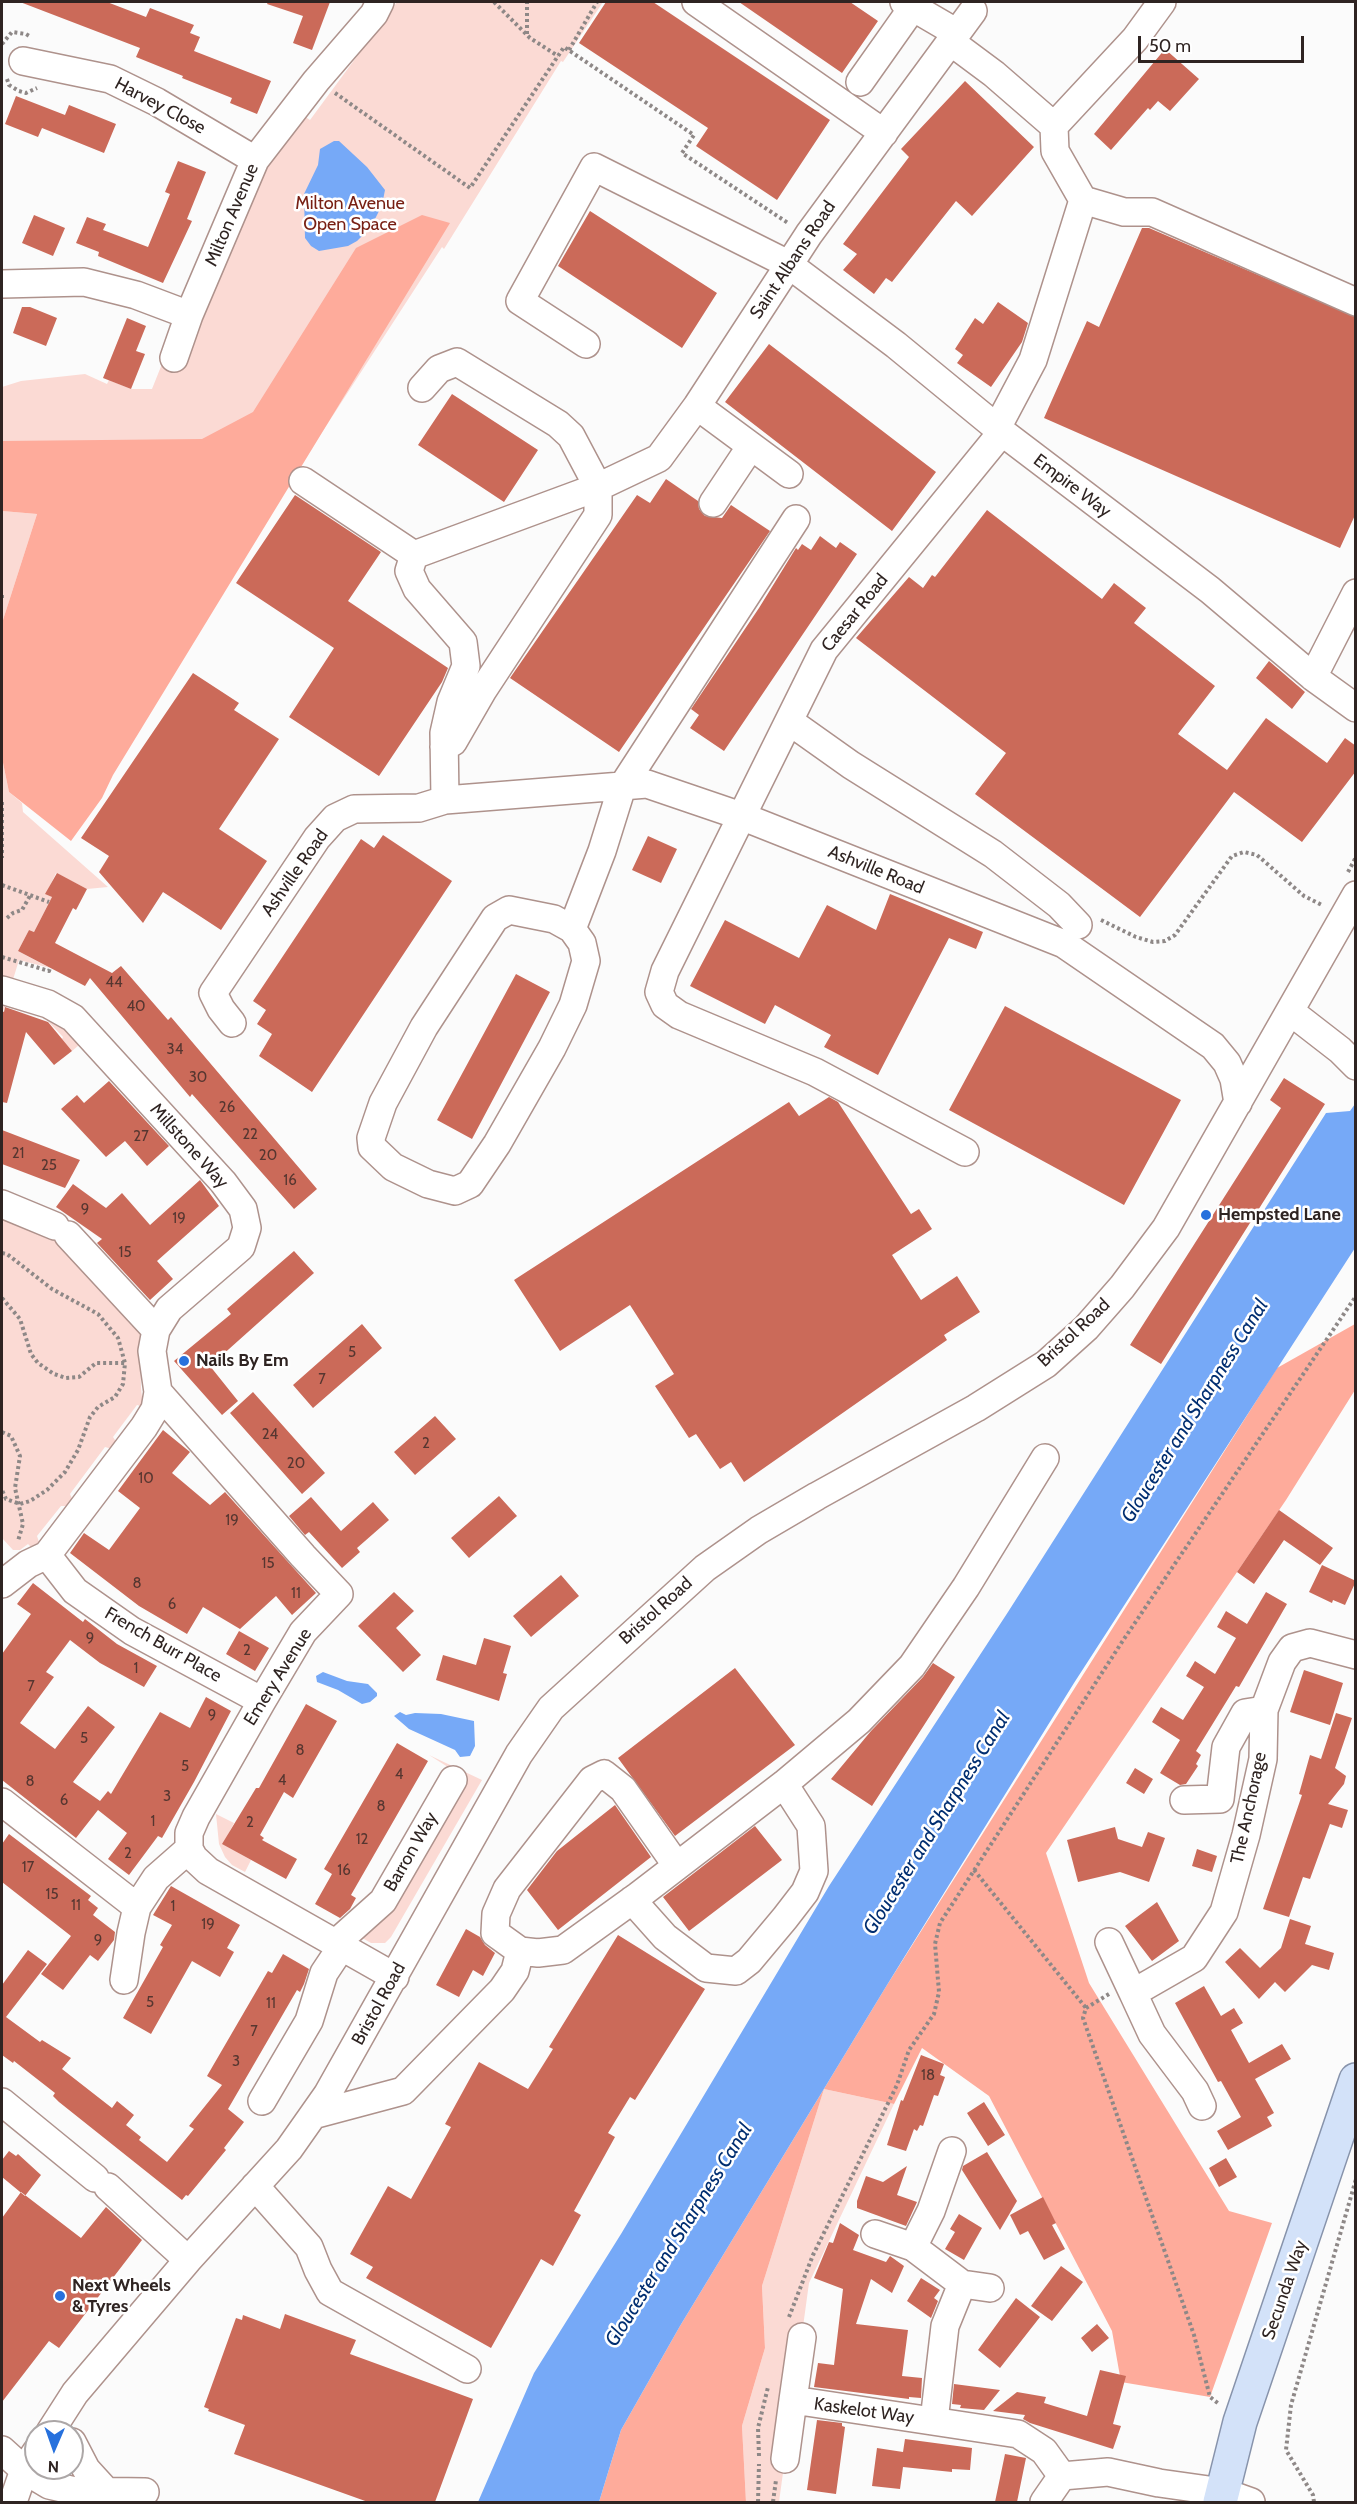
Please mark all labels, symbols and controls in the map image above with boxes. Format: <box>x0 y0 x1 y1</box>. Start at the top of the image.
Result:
scale bar <box>1141 24 1308 62</box>
text: 50 m <box>1149 35 1191 57</box>
street label: Harvey Close <box>111 73 209 139</box>
street label: Milton Avenue <box>201 160 263 270</box>
park label: Milton Avenue Open Space <box>295 193 405 236</box>
street label: Saint Albans Road <box>746 197 840 323</box>
street label: Empire Way <box>1029 450 1115 522</box>
street label: Caesar Road <box>817 570 893 656</box>
street label: Ashville Road <box>257 825 333 921</box>
street label: Ashville Road <box>825 841 927 899</box>
house number: 44 <box>105 974 123 992</box>
house number: 40 <box>126 998 146 1016</box>
house number: 34 <box>167 1041 183 1059</box>
house number: 30 <box>189 1069 207 1087</box>
street label: Millstone Way <box>145 1099 233 1193</box>
house number: 26 <box>219 1099 235 1117</box>
house number: 22 <box>242 1126 258 1144</box>
house number: 27 <box>133 1128 149 1146</box>
house number: 21 <box>12 1145 24 1163</box>
house number: 20 <box>259 1147 277 1165</box>
house number: 25 <box>41 1157 57 1175</box>
house number: 16 <box>283 1172 297 1190</box>
house number: 9 <box>81 1201 89 1219</box>
place label: Hempsted Lane <box>1218 1204 1341 1226</box>
marker: Hempsted Lane <box>1199 1208 1213 1222</box>
house number: 19 <box>172 1210 186 1228</box>
house number: 15 <box>118 1244 132 1262</box>
street label: Bristol Road <box>1033 1294 1115 1372</box>
water label: Gloucester and Sharpness Canal <box>1116 1295 1274 1527</box>
house number: 5 <box>348 1344 356 1362</box>
place label: Nails By Em <box>196 1350 289 1372</box>
marker: Nails By Em <box>177 1354 191 1368</box>
house number: 7 <box>318 1371 326 1389</box>
house number: 24 <box>262 1426 278 1444</box>
house number: 2 <box>422 1435 430 1453</box>
house number: 20 <box>287 1455 305 1473</box>
house number: 10 <box>138 1470 154 1488</box>
house number: 19 <box>225 1512 239 1530</box>
house number: 15 <box>261 1555 275 1573</box>
street label: Bristol Road <box>615 1573 697 1649</box>
house number: 8 <box>132 1575 142 1593</box>
house number: 11 <box>291 1585 301 1603</box>
house number: 6 <box>168 1596 176 1614</box>
street label: French Burr Place <box>101 1603 225 1687</box>
street label: Emery Avenue <box>240 1624 316 1730</box>
house number: 9 <box>86 1630 94 1648</box>
house number: 2 <box>243 1642 251 1660</box>
house number: 1 <box>134 1660 138 1678</box>
house number: 7 <box>27 1678 35 1696</box>
house number: 9 <box>208 1707 216 1725</box>
water label: Gloucester and Sharpness Canal <box>858 1707 1016 1939</box>
house number: 5 <box>80 1730 88 1748</box>
house number: 8 <box>295 1742 305 1760</box>
street label: The Anchorage <box>1227 1750 1271 1866</box>
house number: 5 <box>181 1758 189 1776</box>
house number: 4 <box>395 1766 403 1784</box>
house number: 4 <box>278 1772 286 1790</box>
house number: 8 <box>25 1773 35 1791</box>
house number: 3 <box>163 1788 171 1806</box>
house number: 6 <box>60 1792 68 1810</box>
house number: 8 <box>376 1798 386 1816</box>
street label: Barron Way <box>380 1808 442 1896</box>
house number: 1 <box>151 1813 155 1831</box>
house number: 2 <box>246 1814 254 1832</box>
house number: 12 <box>356 1831 368 1849</box>
house number: 2 <box>124 1845 132 1863</box>
house number: 17 <box>22 1859 34 1877</box>
house number: 16 <box>337 1862 351 1880</box>
house number: 15 <box>45 1886 59 1904</box>
house number: 11 <box>71 1897 81 1915</box>
house number: 1 <box>171 1898 175 1916</box>
house number: 19 <box>201 1916 215 1934</box>
house number: 9 <box>94 1932 102 1950</box>
street label: Bristol Road <box>348 1959 410 2049</box>
house number: 5 <box>146 1994 154 2012</box>
house number: 11 <box>266 1995 276 2013</box>
house number: 7 <box>250 2023 258 2041</box>
house number: 3 <box>232 2053 240 2071</box>
house number: 18 <box>921 2067 935 2085</box>
water label: Gloucester and Sharpness Canal <box>600 2119 758 2351</box>
street label: Secunda Way <box>1258 2237 1312 2343</box>
place label: Next Wheels & Tyres <box>72 2275 171 2318</box>
marker: Next Wheels & Tyres <box>53 2289 67 2303</box>
street label: Kaskelot Way <box>813 2393 915 2429</box>
north arrow <box>24 2420 84 2480</box>
text: N <box>47 2457 59 2476</box>

